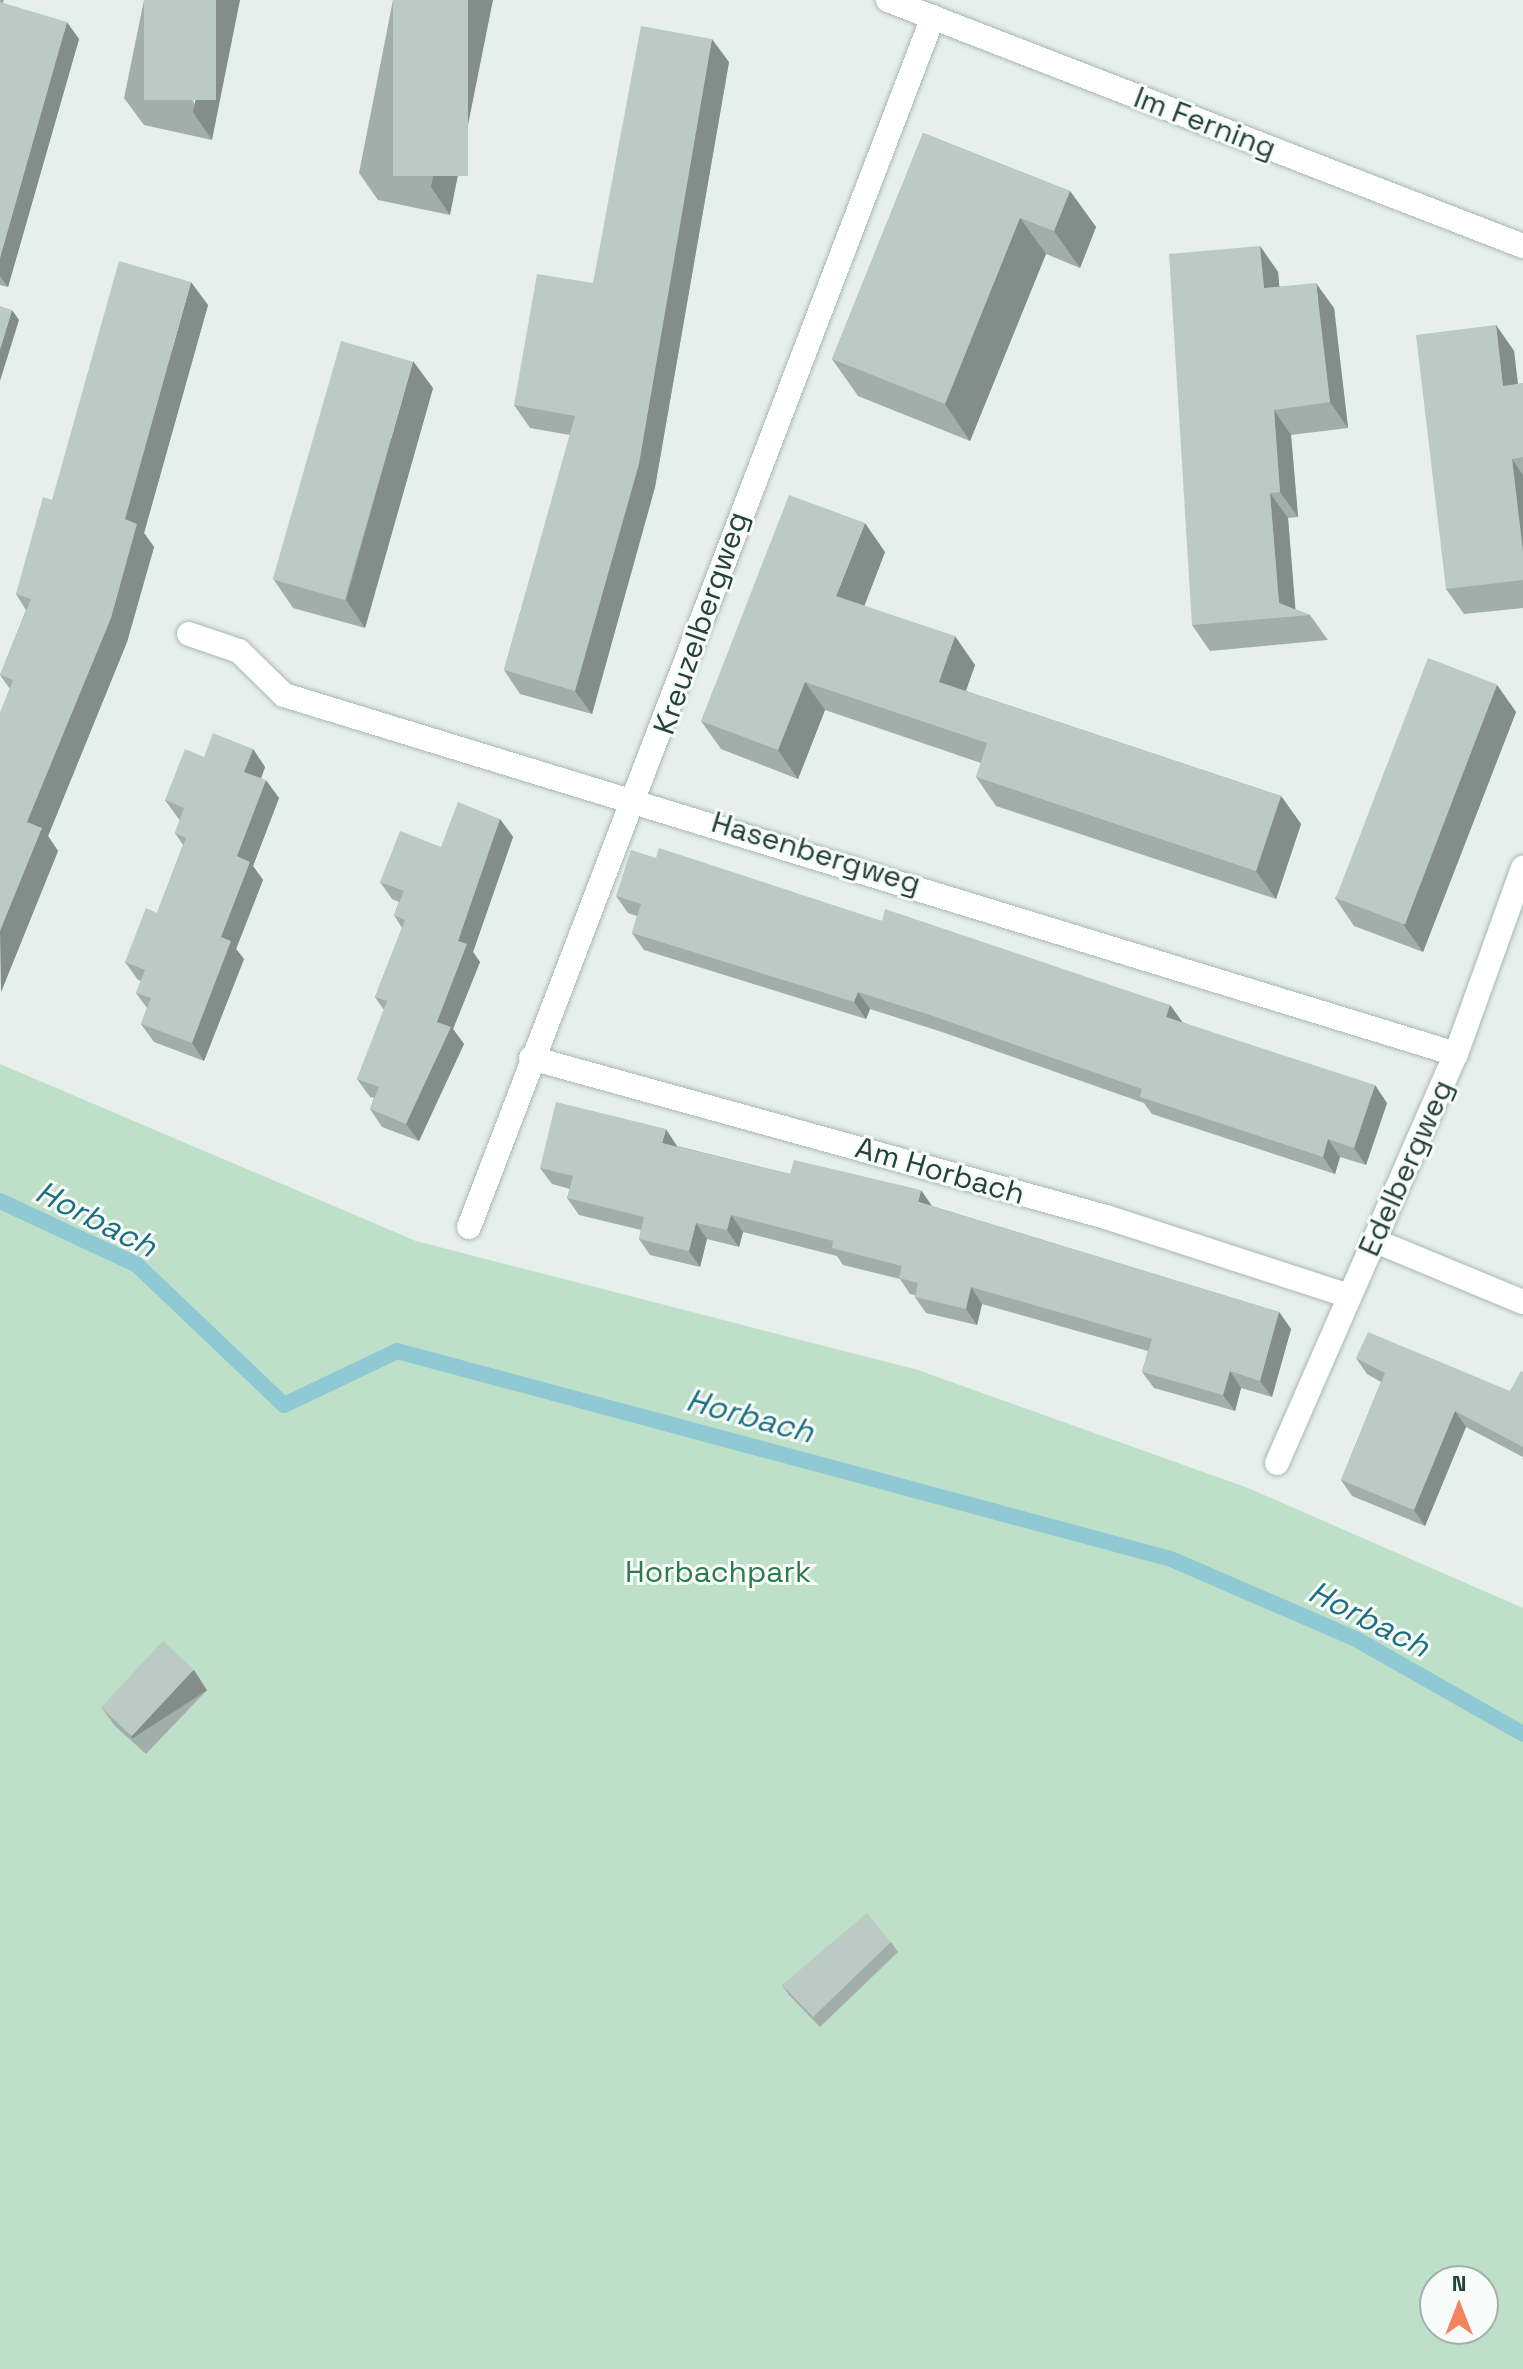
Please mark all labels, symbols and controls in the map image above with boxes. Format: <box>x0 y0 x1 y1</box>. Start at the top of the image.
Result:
street label: Im Ferning <box>1129 79 1281 167</box>
street label: Kreuzelbergweg <box>646 507 756 739</box>
street label: Hasenbergweg <box>707 804 925 902</box>
street label: Edelbergweg <box>1351 1074 1461 1262</box>
street label: Am Horbach <box>851 1130 1029 1212</box>
water label: Horbach <box>29 1172 163 1266</box>
water label: Horbach <box>682 1381 818 1451</box>
park label: Horbachpark <box>625 1554 811 1590</box>
water label: Horbach <box>1302 1572 1436 1666</box>
north arrow <box>1419 2265 1499 2345</box>
text: N <box>1452 2269 1466 2297</box>

